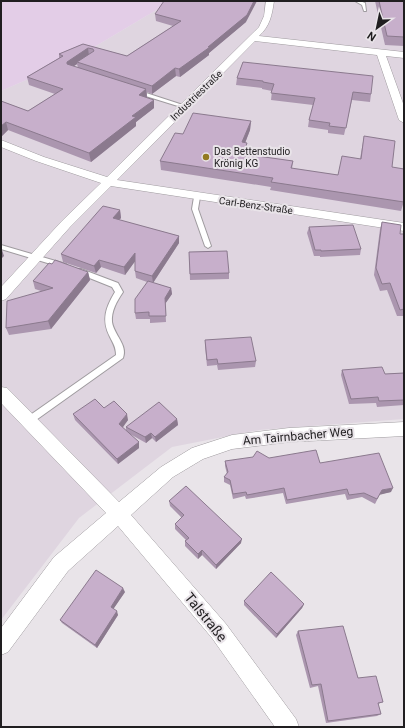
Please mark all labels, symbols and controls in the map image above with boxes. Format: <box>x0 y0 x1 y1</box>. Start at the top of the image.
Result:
north arrow <box>357 8 397 48</box>
text: N <box>365 28 379 44</box>
street label: Industriestraße <box>168 68 224 123</box>
place label: Das Bettenstudio Krönig KG <box>214 146 291 169</box>
marker: Das Bettenstudio Krönig KG <box>201 152 211 162</box>
street label: Carl-Benz-Straße <box>218 195 294 216</box>
street label: Am Tairnbacher Weg <box>242 424 354 448</box>
street label: Talstraße <box>181 589 231 645</box>

